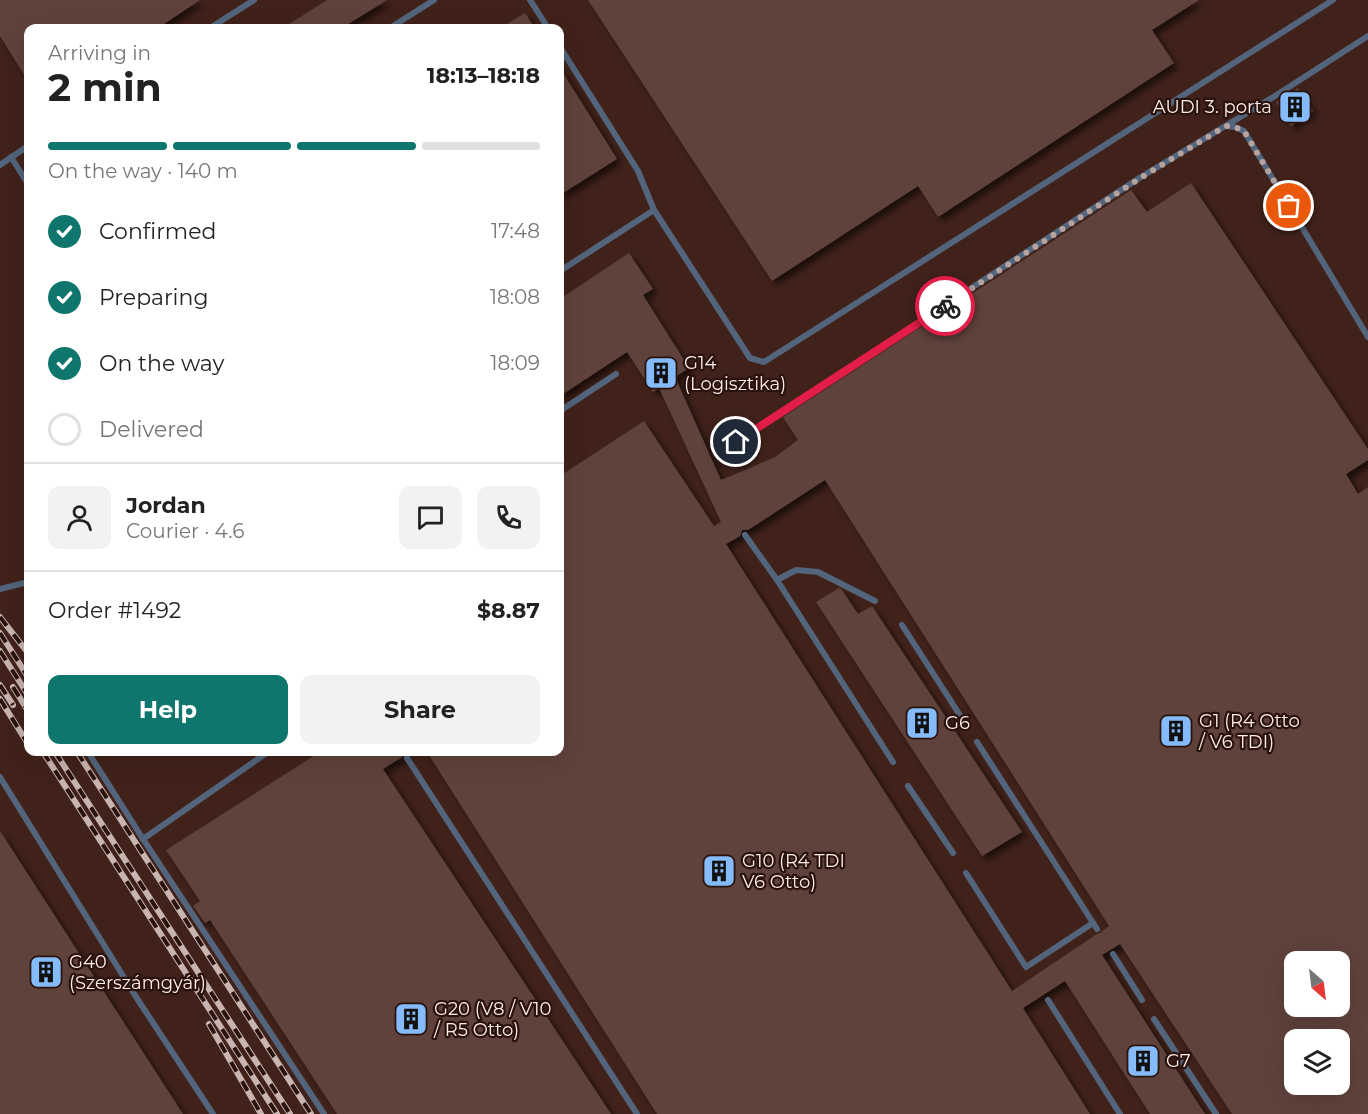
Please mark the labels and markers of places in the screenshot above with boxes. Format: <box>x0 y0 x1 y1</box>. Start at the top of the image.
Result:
building icon: AUDI 3. porta <box>1277 89 1313 125</box>
place label: AUDI 3. porta <box>1153 96 1272 118</box>
pin <box>1263 180 1314 231</box>
place label: G14 (Logisztika) <box>684 352 786 395</box>
building icon: G14 (Logisztika) <box>643 355 679 391</box>
pin <box>710 416 761 467</box>
building icon: G6 <box>904 705 940 741</box>
place label: G1 (R4 Otto / V6 TDI) <box>1198 710 1300 753</box>
place label: G6 <box>945 712 970 734</box>
building icon: G1 (R4 Otto / V6 TDI) <box>1158 713 1194 749</box>
place label: G10 (R4 TDI V6 Otto) <box>742 850 845 893</box>
building icon: G10 (R4 TDI V6 Otto) <box>701 853 737 889</box>
place label: G40 (Szerszámgyár) <box>69 951 206 994</box>
building icon: G40 (Szerszámgyár) <box>28 954 64 990</box>
place label: G20 (V8 / V10 / R5 Otto) <box>433 998 551 1041</box>
building icon: G20 (V8 / V10 / R5 Otto) <box>393 1001 429 1037</box>
building icon: G7 <box>1125 1043 1161 1079</box>
place label: G7 <box>1166 1050 1191 1072</box>

